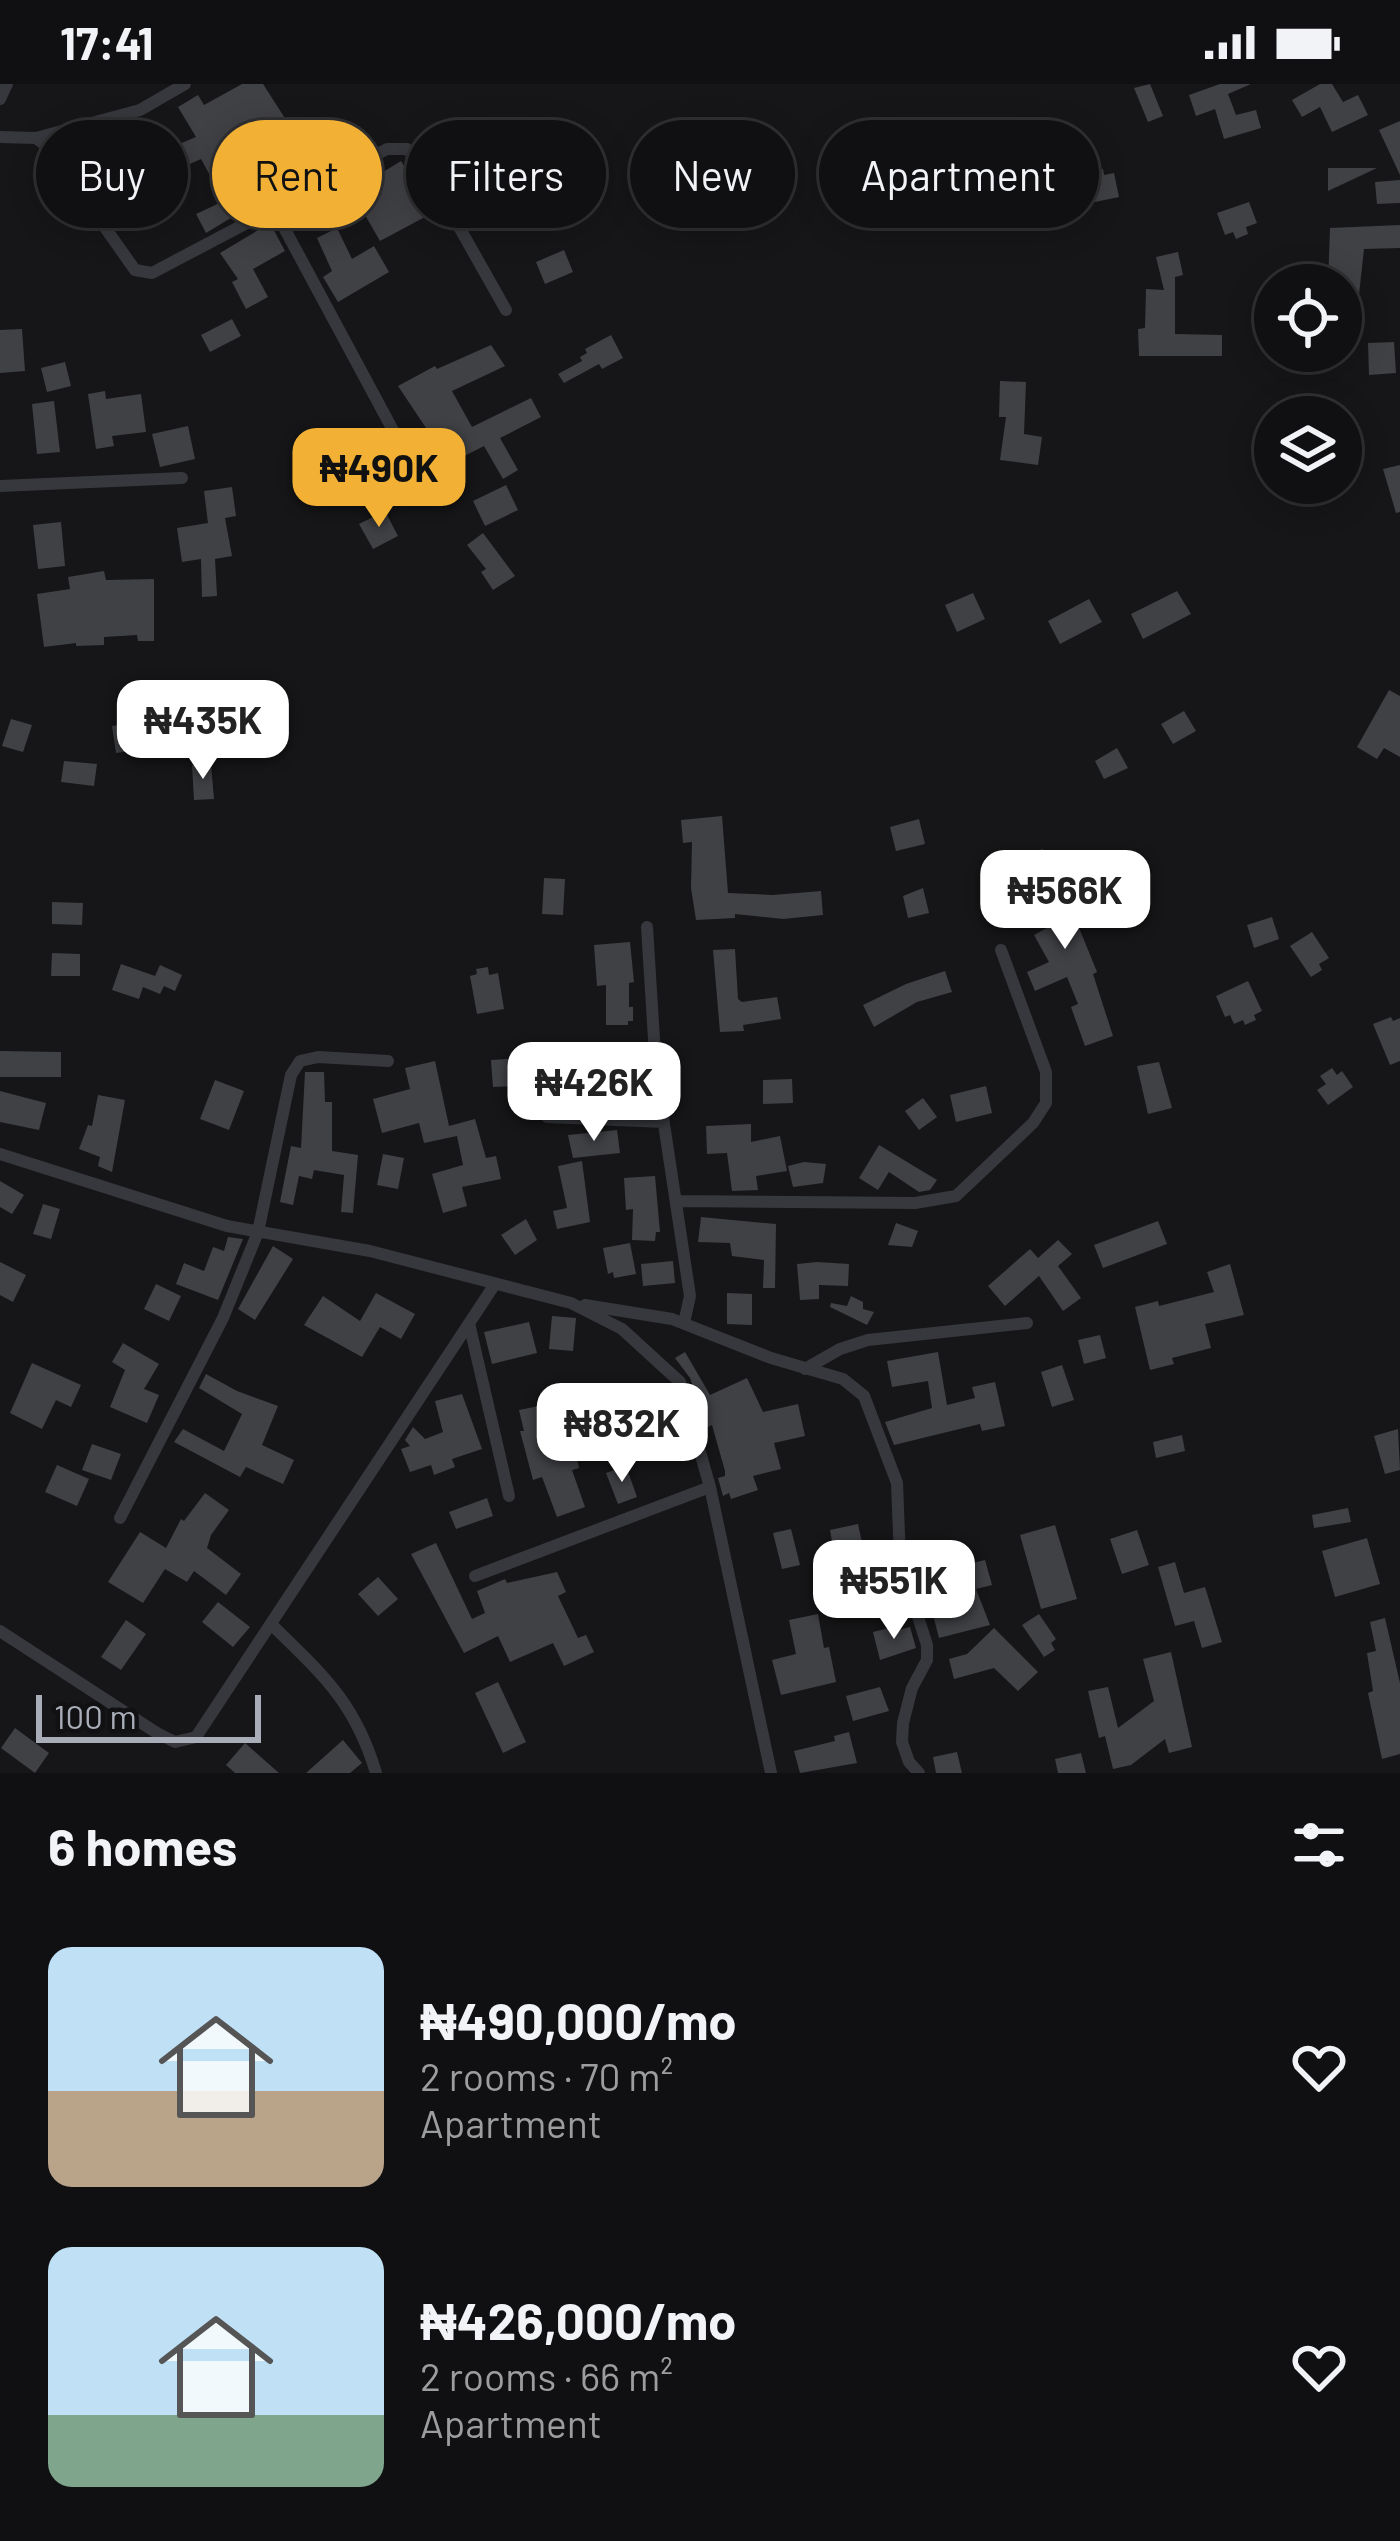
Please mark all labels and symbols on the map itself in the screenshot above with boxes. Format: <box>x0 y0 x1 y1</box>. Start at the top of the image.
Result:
pin: ₦490K <box>295 428 463 530</box>
pin: ₦435K <box>119 680 287 782</box>
pin: ₦566K <box>981 850 1149 952</box>
pin: ₦426K <box>510 1042 678 1144</box>
pin: ₦832K <box>538 1383 706 1485</box>
pin: ₦551K <box>810 1540 978 1642</box>
scale bar <box>36 1689 261 1742</box>

